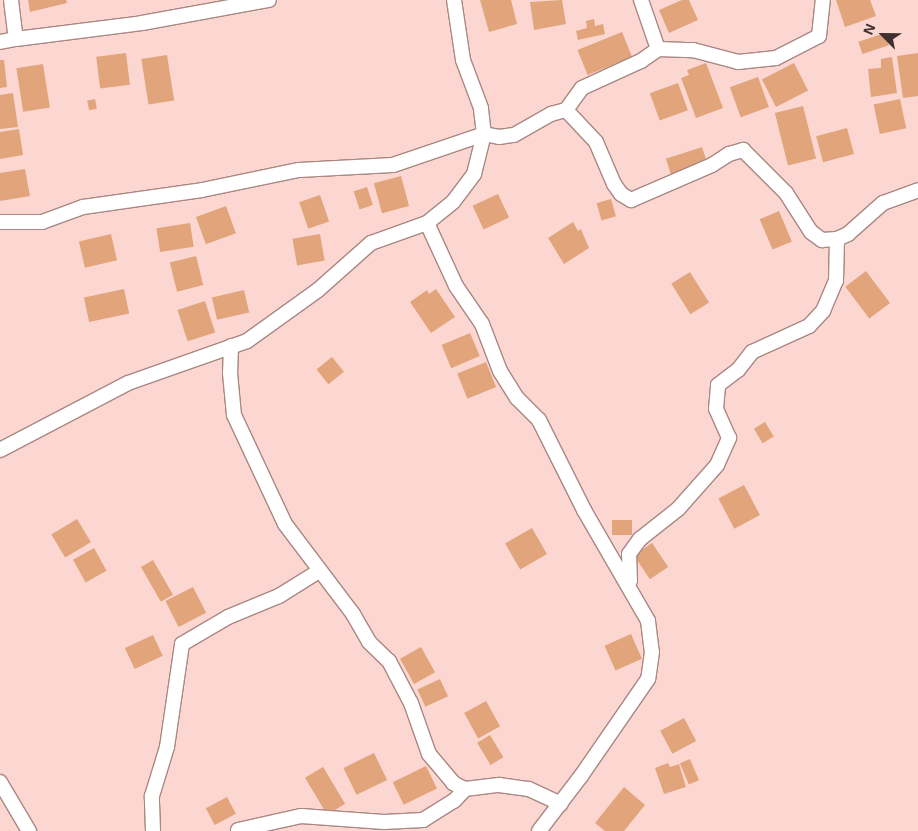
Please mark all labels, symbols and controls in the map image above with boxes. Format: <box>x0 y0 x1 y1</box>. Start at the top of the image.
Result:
north arrow <box>858 10 908 60</box>
text: N <box>860 21 879 37</box>

